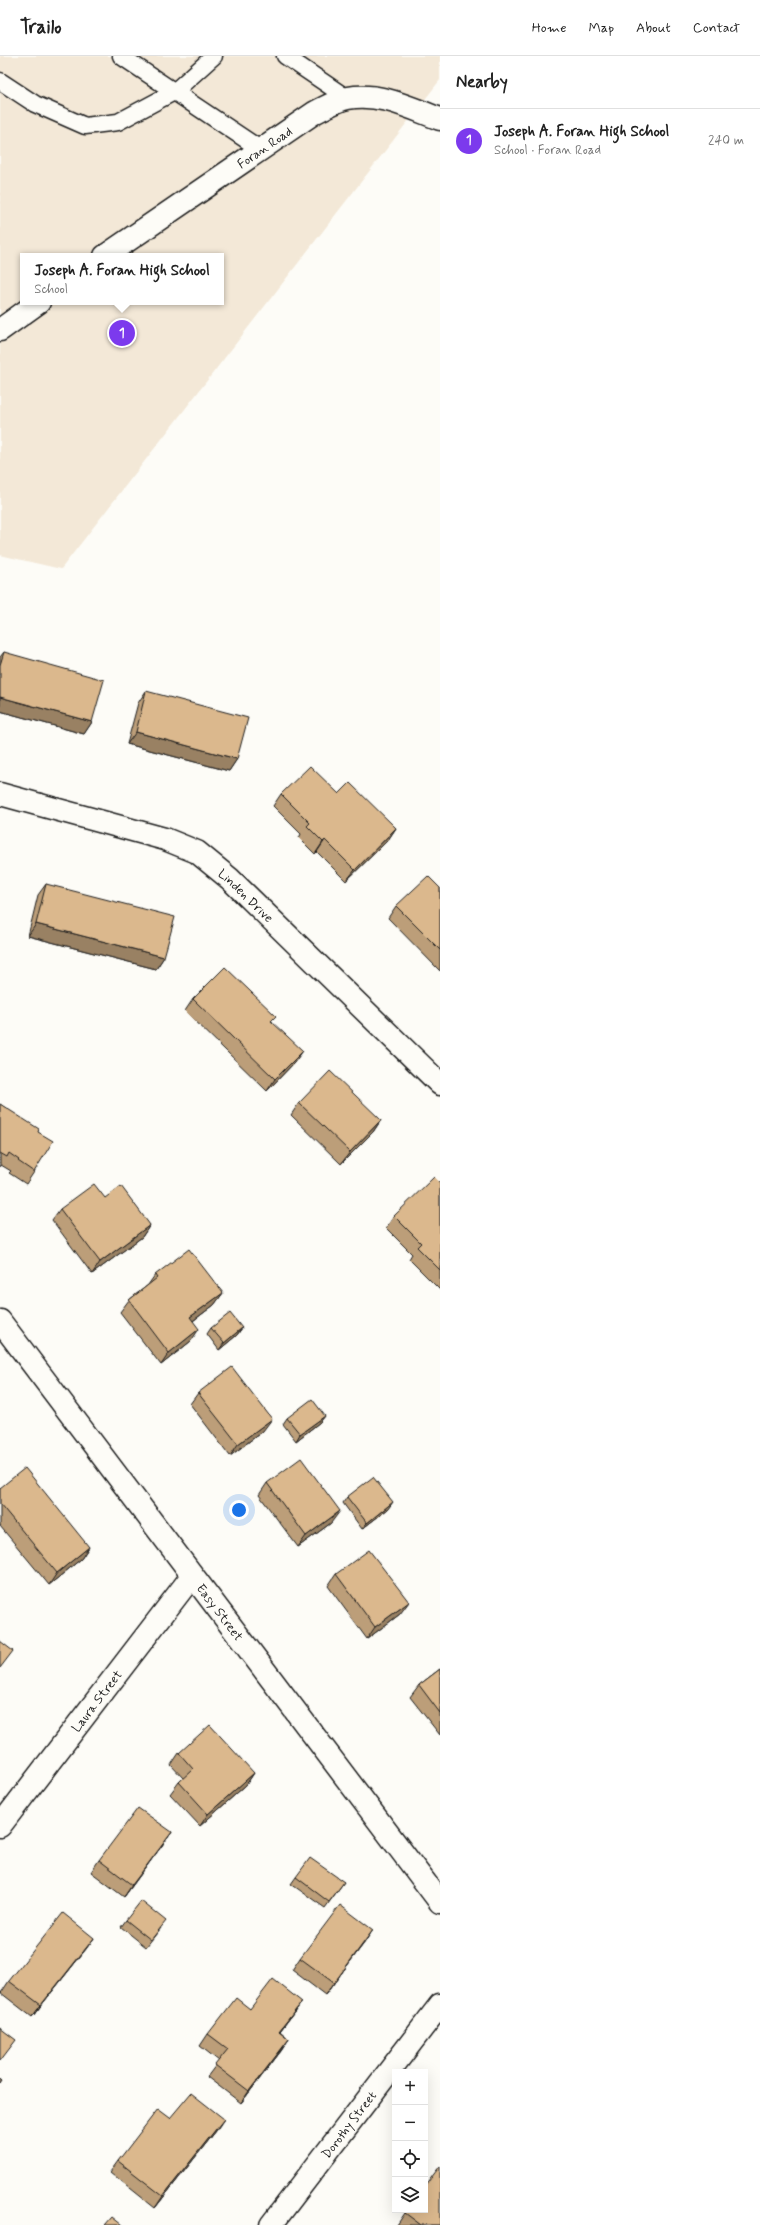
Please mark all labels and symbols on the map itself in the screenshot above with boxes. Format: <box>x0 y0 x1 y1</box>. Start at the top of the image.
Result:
street label: Foran Road <box>234 123 296 173</box>
pin: 1 <box>109 318 135 348</box>
street label: Linden Drive <box>214 866 277 927</box>
your location <box>229 1500 249 1520</box>
street label: Easy Street <box>192 1581 246 1645</box>
street label: Laura Street <box>68 1667 127 1736</box>
street label: Dorothy Street <box>318 2088 381 2162</box>

